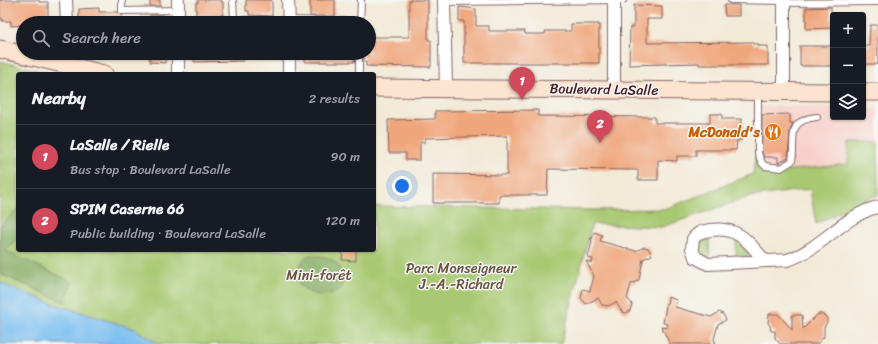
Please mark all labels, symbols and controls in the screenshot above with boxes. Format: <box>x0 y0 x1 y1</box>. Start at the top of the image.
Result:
map controls <box>830 12 866 120</box>
button: + <box>830 12 866 48</box>
search box <box>16 16 376 60</box>
text: Search here <box>62 25 141 51</box>
icon: search <box>30 27 52 49</box>
button: − <box>830 48 866 84</box>
pin: 1 <box>509 67 535 100</box>
street label: Boulevard LaSalle <box>549 76 659 103</box>
text: Nearby <box>32 83 86 113</box>
button: layers <box>830 84 866 120</box>
text: 2 results <box>309 87 360 110</box>
pin: 2 <box>587 110 613 143</box>
place label: McDonald's <box>687 120 761 145</box>
restaurant icon: McDonald's <box>763 122 783 142</box>
text: LaSalle / Rielle <box>70 132 169 158</box>
text: 1 <box>42 145 48 168</box>
text: 90 m <box>330 145 360 168</box>
text: Bus stop · Boulevard LaSalle <box>70 158 231 181</box>
your location <box>392 176 412 196</box>
text: SPIM Caserne 66 <box>70 196 184 222</box>
text: 2 <box>41 209 49 232</box>
text: 120 m <box>325 209 360 232</box>
text: Public building · Boulevard LaSalle <box>70 222 266 245</box>
park label: Parc Monseigneur J.-A.-Richard <box>406 256 518 297</box>
park label: Mini-forêt <box>286 263 352 288</box>

